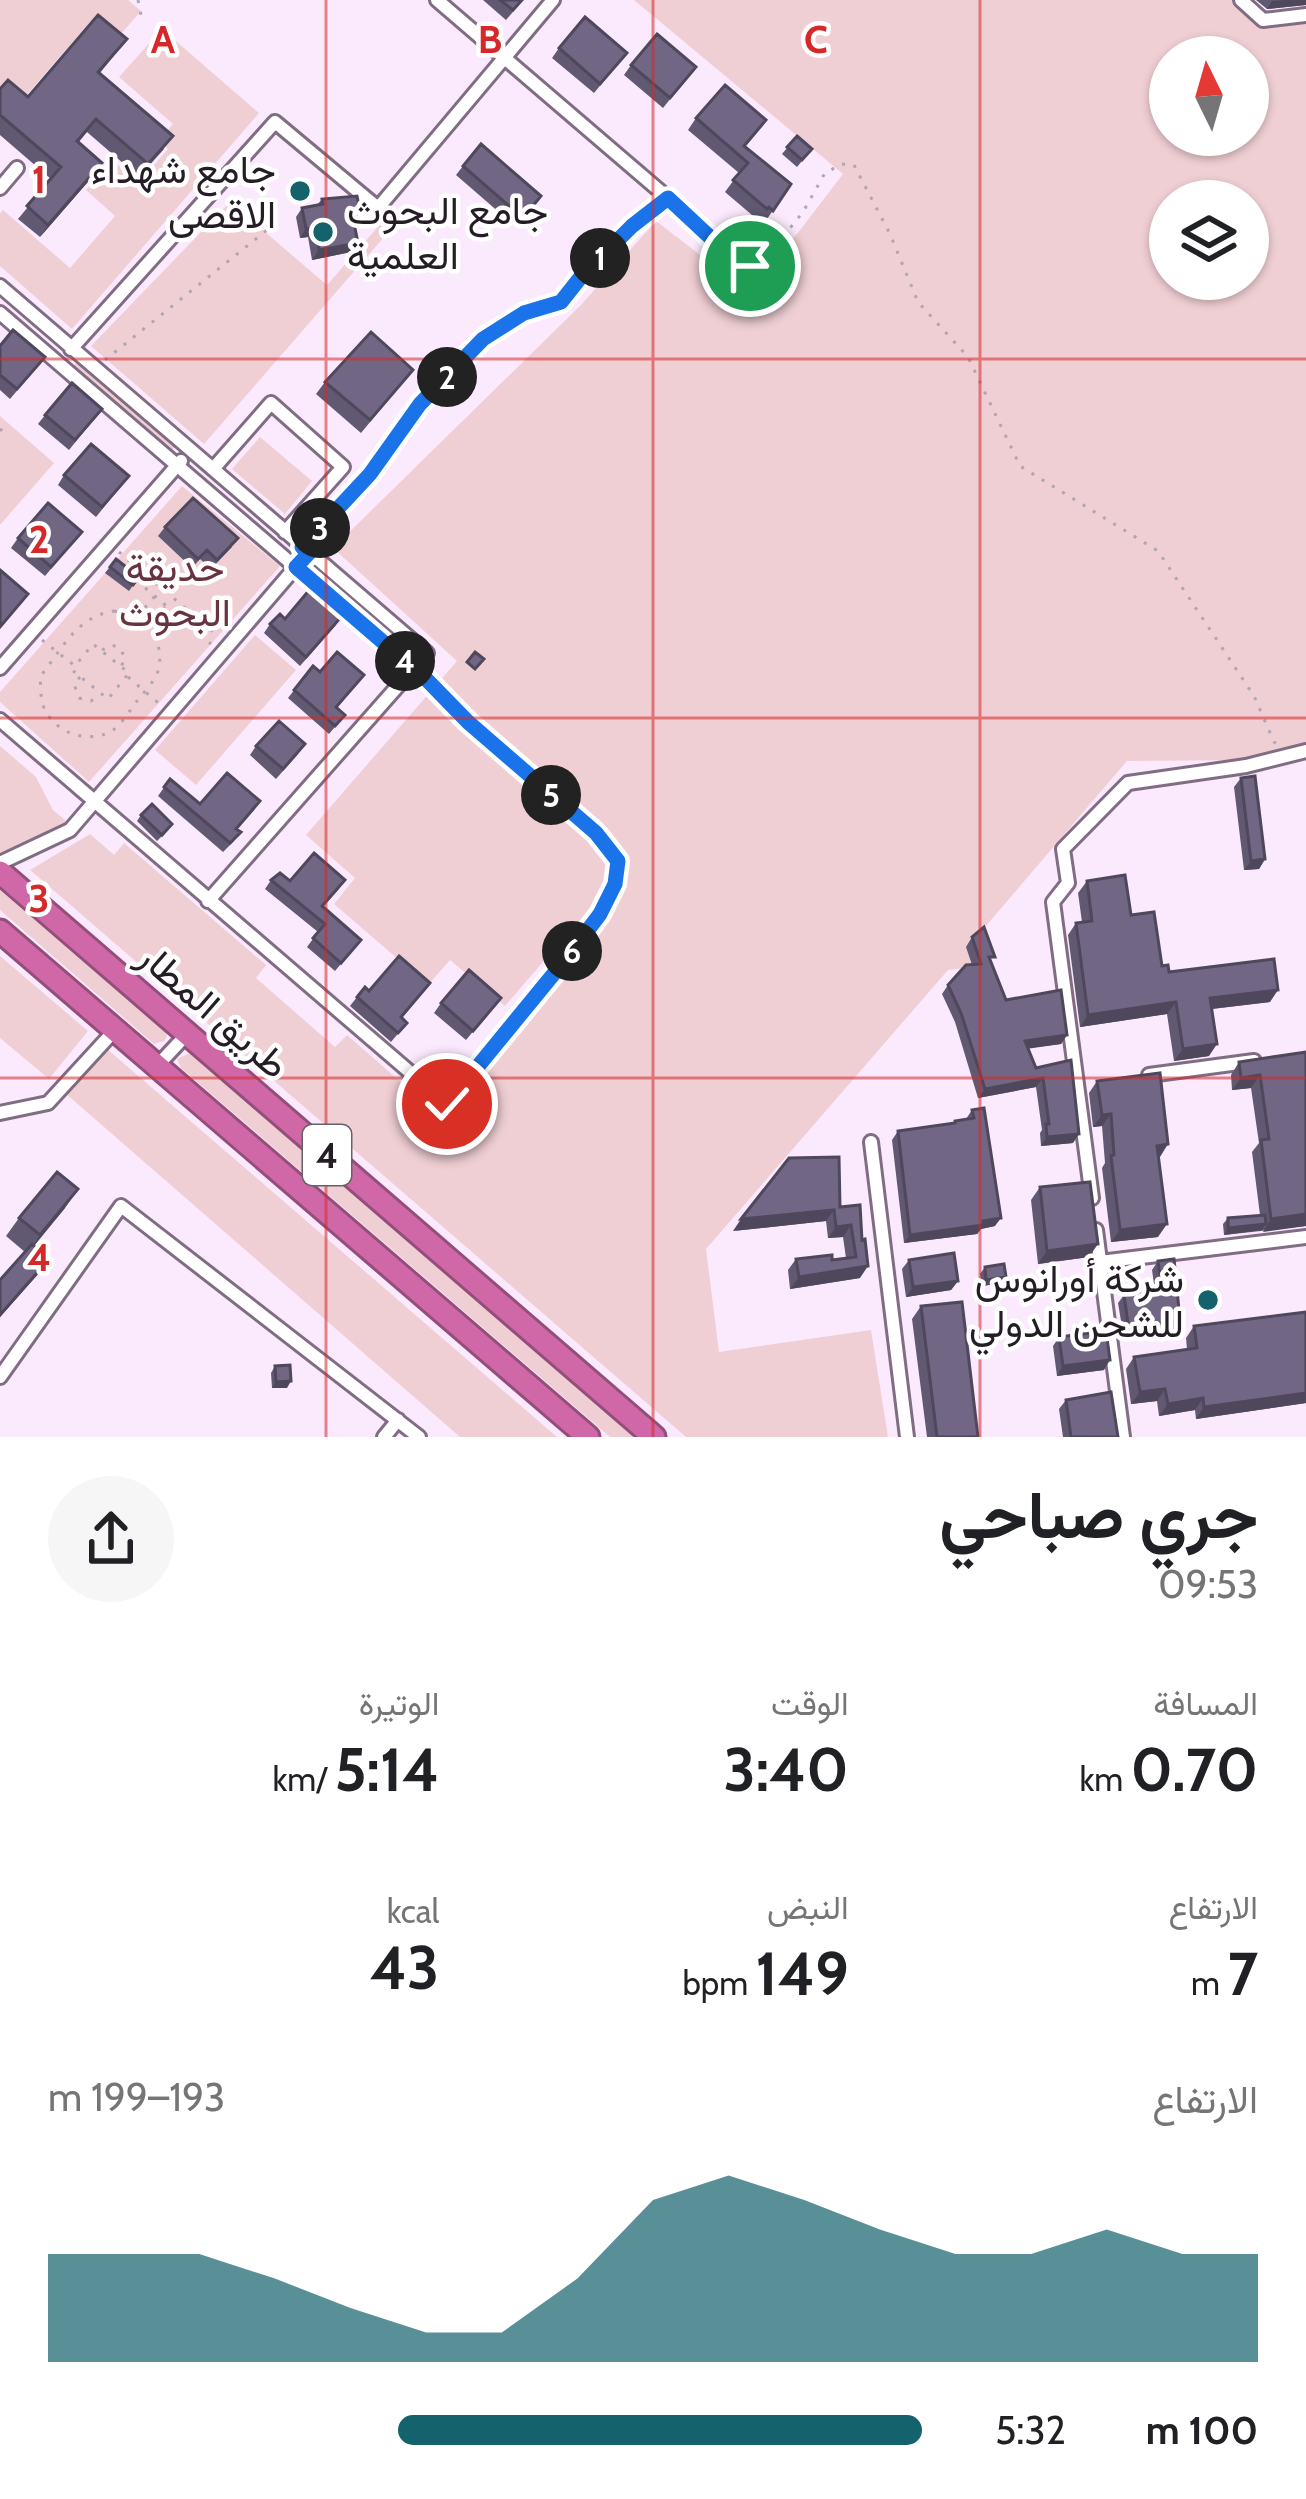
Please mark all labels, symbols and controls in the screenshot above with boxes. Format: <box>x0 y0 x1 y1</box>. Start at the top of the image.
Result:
text: A <box>151 15 176 63</box>
text: B <box>478 15 502 63</box>
text: C <box>804 15 828 63</box>
north arrow <box>1149 36 1269 156</box>
map controls <box>1149 36 1269 300</box>
place label: جامع شهداء الاقصى <box>91 145 276 238</box>
text: 1 <box>32 155 46 203</box>
marker: جامع شهداء الاقصى <box>287 178 313 204</box>
button: layers <box>1149 180 1269 300</box>
place label: جامع البحوث العلمية <box>347 186 548 279</box>
pin <box>699 215 801 317</box>
marker: جامع البحوث العلمية <box>310 219 336 245</box>
pin: 1 <box>570 228 630 288</box>
icon: arrive <box>717 233 783 299</box>
text: 1 <box>594 238 606 278</box>
pin: 2 <box>417 347 477 407</box>
text: 2 <box>438 357 456 397</box>
pin: 3 <box>290 498 350 558</box>
text: 3 <box>311 508 329 548</box>
text: 2 <box>29 515 49 563</box>
park label: حديقة البحوث <box>119 543 231 637</box>
pin: 4 <box>375 631 435 691</box>
text: 4 <box>395 641 415 681</box>
pin: 5 <box>521 765 581 825</box>
text: 5 <box>542 775 560 815</box>
text: 3 <box>28 874 50 922</box>
pin: 6 <box>542 921 602 981</box>
street label: طريق المطار <box>127 931 299 1089</box>
text: 6 <box>563 931 581 971</box>
pin <box>396 1053 498 1155</box>
icon: check <box>414 1071 480 1137</box>
road number: 4 <box>303 1125 351 1185</box>
text: 4 <box>27 1233 51 1281</box>
place label: شركة أورانوس للشحن الدولي <box>969 1254 1184 1355</box>
marker: شركة أورانوس للشحن الدولي <box>1195 1287 1221 1313</box>
text: جري صباحي <box>939 1474 1258 1555</box>
button: share <box>48 1476 174 1602</box>
text: 09:53 <box>1158 1560 1258 1608</box>
text: الوتيرة <box>359 1683 439 1723</box>
text: الوقت <box>771 1683 849 1723</box>
text: المسافة <box>1153 1683 1258 1723</box>
text: 5:14 <box>334 1733 439 1806</box>
text: 3:40 <box>723 1733 849 1806</box>
text: 0.70 <box>1131 1733 1258 1806</box>
text: /km <box>273 1759 334 1799</box>
text: km <box>1079 1759 1131 1799</box>
text: النبض <box>767 1887 849 1927</box>
text: الارتفاع <box>1168 1887 1258 1927</box>
text: kcal <box>387 1891 439 1931</box>
text: 43 <box>370 1931 439 2004</box>
text: 149 <box>756 1937 849 2010</box>
text: 7 <box>1227 1937 1258 2010</box>
text: bpm <box>682 1963 756 2003</box>
text: m <box>1191 1963 1227 2003</box>
text: 193–199 m <box>48 2073 225 2121</box>
text: الارتفاع <box>1152 2075 1258 2123</box>
text: 5:32 <box>995 2406 1066 2454</box>
text: 100 m <box>1146 2406 1258 2454</box>

